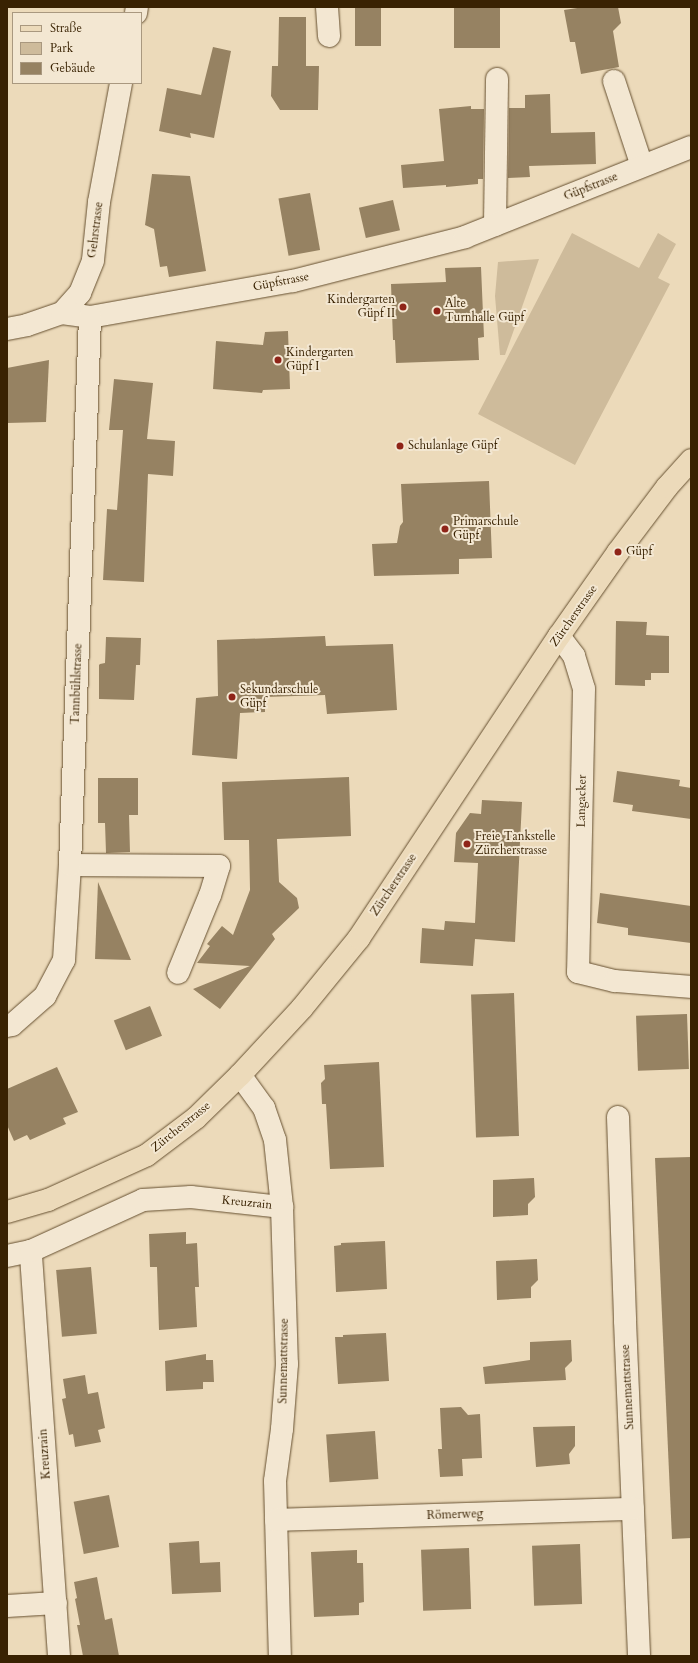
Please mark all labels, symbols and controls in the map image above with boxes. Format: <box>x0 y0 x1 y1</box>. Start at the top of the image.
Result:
legend <box>12 12 142 84</box>
text: Straße <box>50 20 82 36</box>
text: Park <box>50 40 73 56</box>
text: Gebäude <box>50 60 95 76</box>
street label: Güpfstrasse <box>562 170 620 204</box>
street label: Gehrstrasse <box>85 201 107 259</box>
street label: Güpfstrasse <box>252 269 310 295</box>
place label: Kindergarten Güpf II <box>327 293 395 321</box>
place label: Alte Turnhalle Güpf <box>445 297 524 325</box>
marker: Kindergarten Güpf II <box>398 302 408 312</box>
marker: Alte Turnhalle Güpf <box>432 306 442 316</box>
place label: Kindergarten Güpf I <box>286 346 354 374</box>
marker: Kindergarten Güpf I <box>273 355 283 365</box>
place label: Schulanlage Güpf <box>408 439 497 453</box>
marker: Schulanlage Güpf <box>395 441 405 451</box>
place label: Primarschule Güpf <box>453 515 519 543</box>
marker: Primarschule Güpf <box>440 524 450 534</box>
place label: Güpf <box>626 545 652 559</box>
marker: Güpf <box>613 547 623 557</box>
street label: Zürcherstrasse <box>547 582 601 650</box>
street label: Tannbühlstrasse <box>68 643 86 725</box>
place label: Sekundarschule Güpf <box>240 683 318 711</box>
marker: Sekundarschule Güpf <box>227 692 237 702</box>
street label: Langacker <box>574 774 590 828</box>
place label: Freie Tankstelle Zürcherstrasse <box>475 830 556 858</box>
marker: Freie Tankstelle Zürcherstrasse <box>462 839 472 849</box>
street label: Zürcherstrasse <box>368 851 420 919</box>
street label: Zürcherstrasse <box>148 1099 214 1155</box>
street label: Kreuzrain <box>221 1193 273 1213</box>
street label: Sunnemattstrasse <box>276 1318 292 1404</box>
street label: Sunnemattstrasse <box>619 1344 637 1430</box>
street label: Kreuzrain <box>36 1428 54 1480</box>
street label: Römerweg <box>426 1507 484 1523</box>

